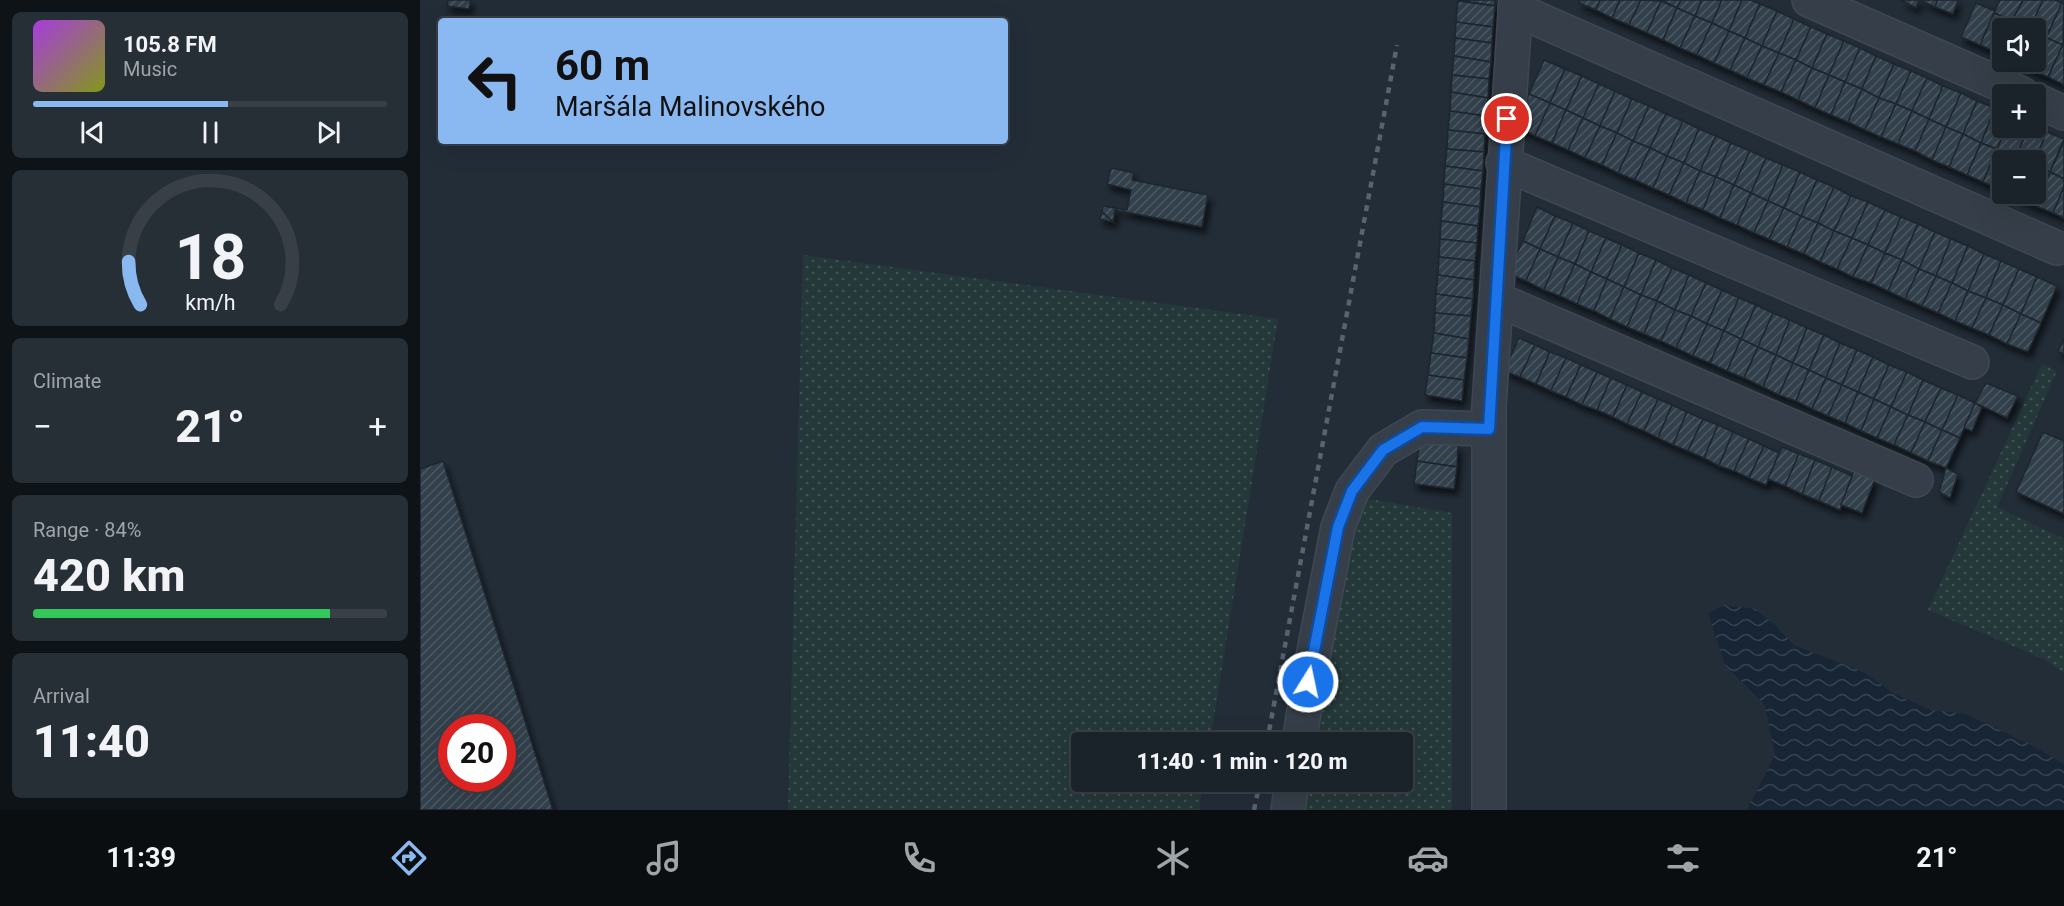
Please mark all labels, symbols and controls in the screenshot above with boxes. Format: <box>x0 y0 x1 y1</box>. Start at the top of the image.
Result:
map controls <box>1992 18 2046 204</box>
button: sound <box>1992 18 2046 72</box>
text: 105.8 FM <box>123 32 217 57</box>
text: 60 m <box>555 41 650 90</box>
icon: left <box>456 42 534 120</box>
text: Music <box>123 57 177 81</box>
button: + <box>1992 84 2046 138</box>
text: Maršála Malinovského <box>555 91 826 123</box>
pin <box>1481 93 1532 144</box>
icon: arrive <box>1490 102 1523 135</box>
icon: previous <box>76 116 109 149</box>
icon: pause <box>194 116 227 149</box>
icon: next <box>312 116 345 149</box>
button: − <box>1992 150 2046 204</box>
text: 18 <box>174 221 246 294</box>
text: km/h <box>185 290 235 315</box>
text: Climate <box>33 369 101 393</box>
text: 21° <box>175 400 245 453</box>
text: − <box>33 407 52 446</box>
text: + <box>368 407 387 446</box>
text: Range · 84% <box>33 518 141 542</box>
text: 420 km <box>33 549 185 602</box>
position arrow <box>1276 650 1340 714</box>
text: Arrival <box>33 684 90 708</box>
speed limit sign: 20 <box>438 714 516 792</box>
text: 11:40 <box>33 715 150 768</box>
text: 11:40 · 1 min · 120 m <box>1137 749 1347 774</box>
icon: directions <box>388 837 430 879</box>
icon: music <box>643 837 685 879</box>
icon: phone <box>898 837 940 879</box>
icon: climate <box>1152 837 1194 879</box>
icon: car <box>1407 837 1449 879</box>
icon: filters <box>1662 837 1704 879</box>
text: 11:39 <box>106 842 176 874</box>
text: 21° <box>1916 842 1958 874</box>

